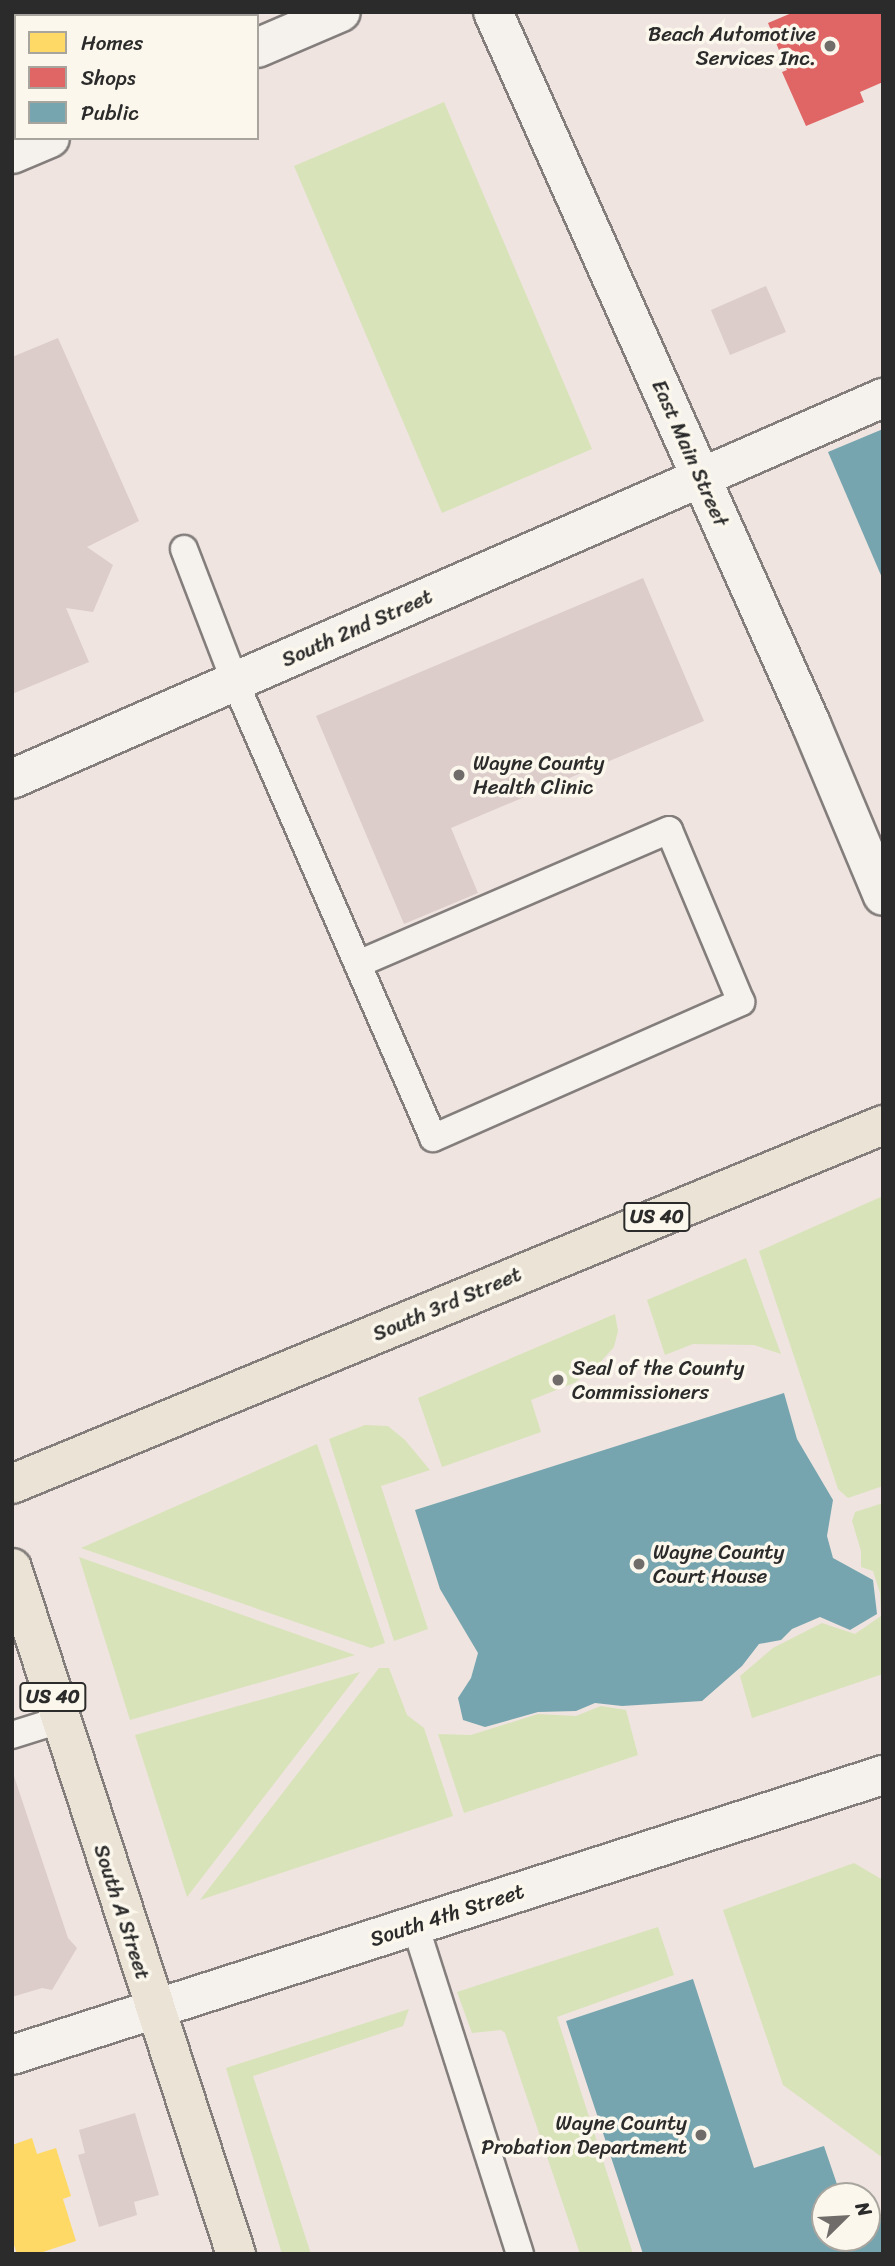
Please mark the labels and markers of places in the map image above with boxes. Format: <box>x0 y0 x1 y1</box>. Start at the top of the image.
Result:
place label: Beach Automotive Services Inc. <box>648 21 816 71</box>
marker: Beach Automotive Services Inc. <box>822 38 838 54</box>
place label: Wayne County Health Clinic <box>473 750 604 800</box>
marker: Wayne County Health Clinic <box>451 767 467 783</box>
place label: Seal of the County Commissioners <box>572 1355 746 1405</box>
marker: Seal of the County Commissioners <box>550 1372 566 1388</box>
place label: Wayne County Court House <box>653 1539 784 1589</box>
marker: Wayne County Court House <box>631 1556 647 1572</box>
place label: Wayne County Probation Department <box>483 2110 687 2160</box>
marker: Wayne County Probation Department <box>693 2127 709 2143</box>

